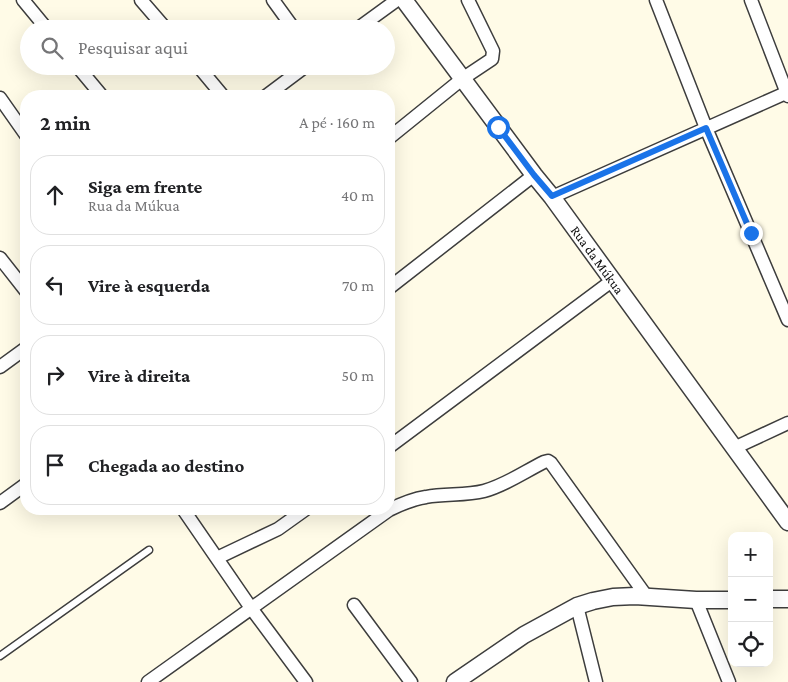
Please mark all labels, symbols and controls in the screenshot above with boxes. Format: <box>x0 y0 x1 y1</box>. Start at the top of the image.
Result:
search box <box>20 20 395 75</box>
icon: search <box>38 34 66 62</box>
text: Pesquisar aqui <box>78 37 188 58</box>
text: 2 min <box>40 111 91 135</box>
text: A pé · 160 m <box>299 114 375 131</box>
route start <box>487 116 510 139</box>
text: Siga em frente <box>88 176 202 197</box>
icon: ahead <box>41 181 69 209</box>
text: 40 m <box>341 187 374 204</box>
text: Rua da Múkua <box>88 197 180 214</box>
route end <box>740 222 763 245</box>
street label: Rua da Múkua <box>568 223 628 297</box>
icon: left <box>41 271 69 299</box>
text: Vire à esquerda <box>88 275 210 296</box>
text: 70 m <box>342 277 374 294</box>
icon: right <box>41 361 69 389</box>
text: Vire à direita <box>88 365 190 386</box>
text: 50 m <box>342 367 374 384</box>
icon: arrive <box>41 451 69 479</box>
text: Chegada ao destino <box>88 455 244 476</box>
map controls <box>728 532 773 667</box>
button: + <box>728 532 773 577</box>
button: − <box>728 577 773 622</box>
button: locate <box>728 622 773 667</box>

